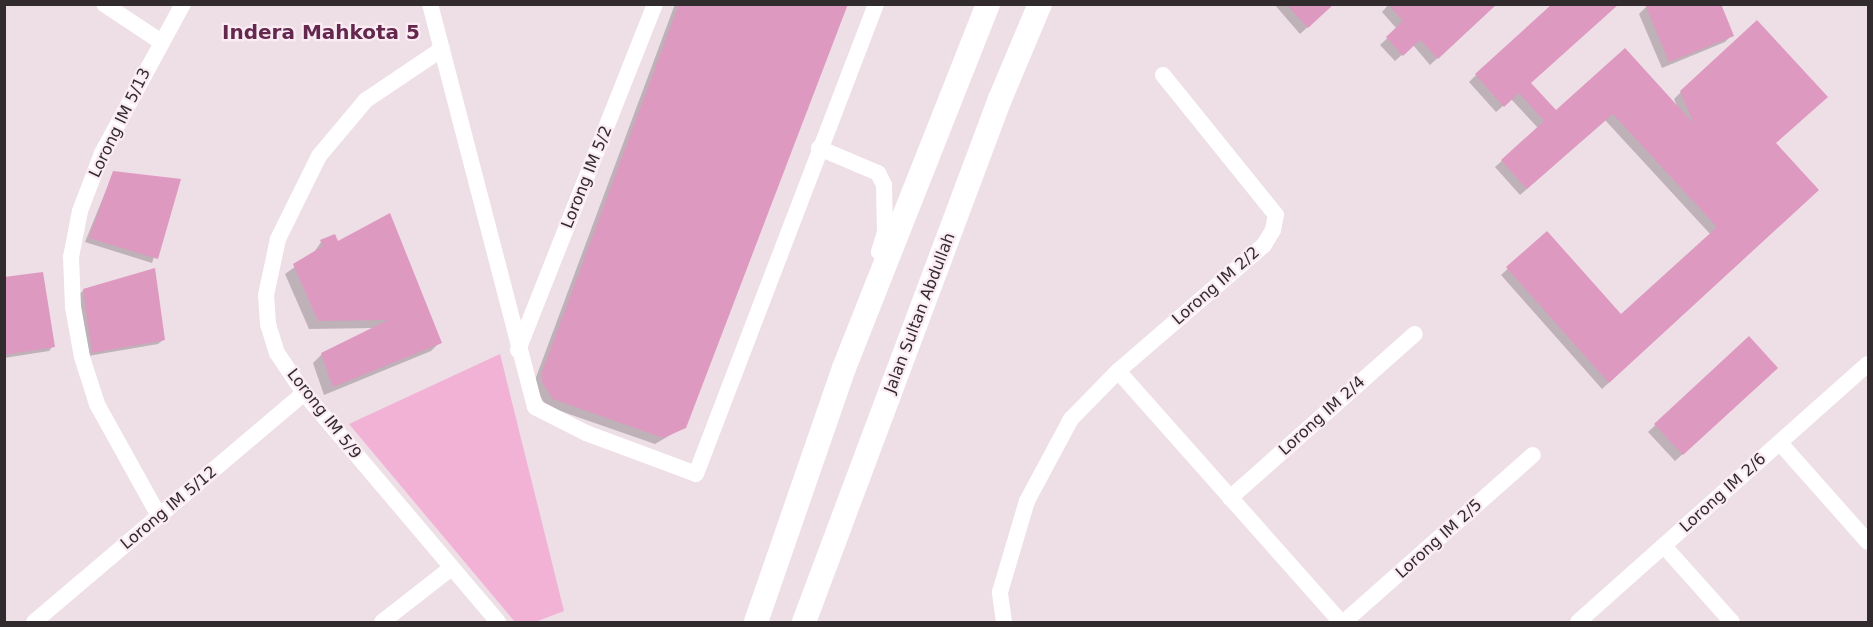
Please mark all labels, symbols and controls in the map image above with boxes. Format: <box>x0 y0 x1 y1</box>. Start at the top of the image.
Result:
district label: Indera Mahkota 5 <box>222 20 420 44</box>
street label: Lorong IM 5/13 <box>85 65 155 181</box>
street label: Lorong IM 5/2 <box>558 123 616 231</box>
street label: Jalan Sultan Abdullah <box>881 230 959 396</box>
street label: Lorong IM 2/2 <box>1169 243 1263 329</box>
street label: Lorong IM 5/9 <box>283 365 365 463</box>
street label: Lorong IM 2/4 <box>1275 372 1369 460</box>
street label: Lorong IM 2/6 <box>1676 449 1770 537</box>
street label: Lorong IM 5/12 <box>117 462 221 554</box>
street label: Lorong IM 2/5 <box>1392 495 1486 583</box>

